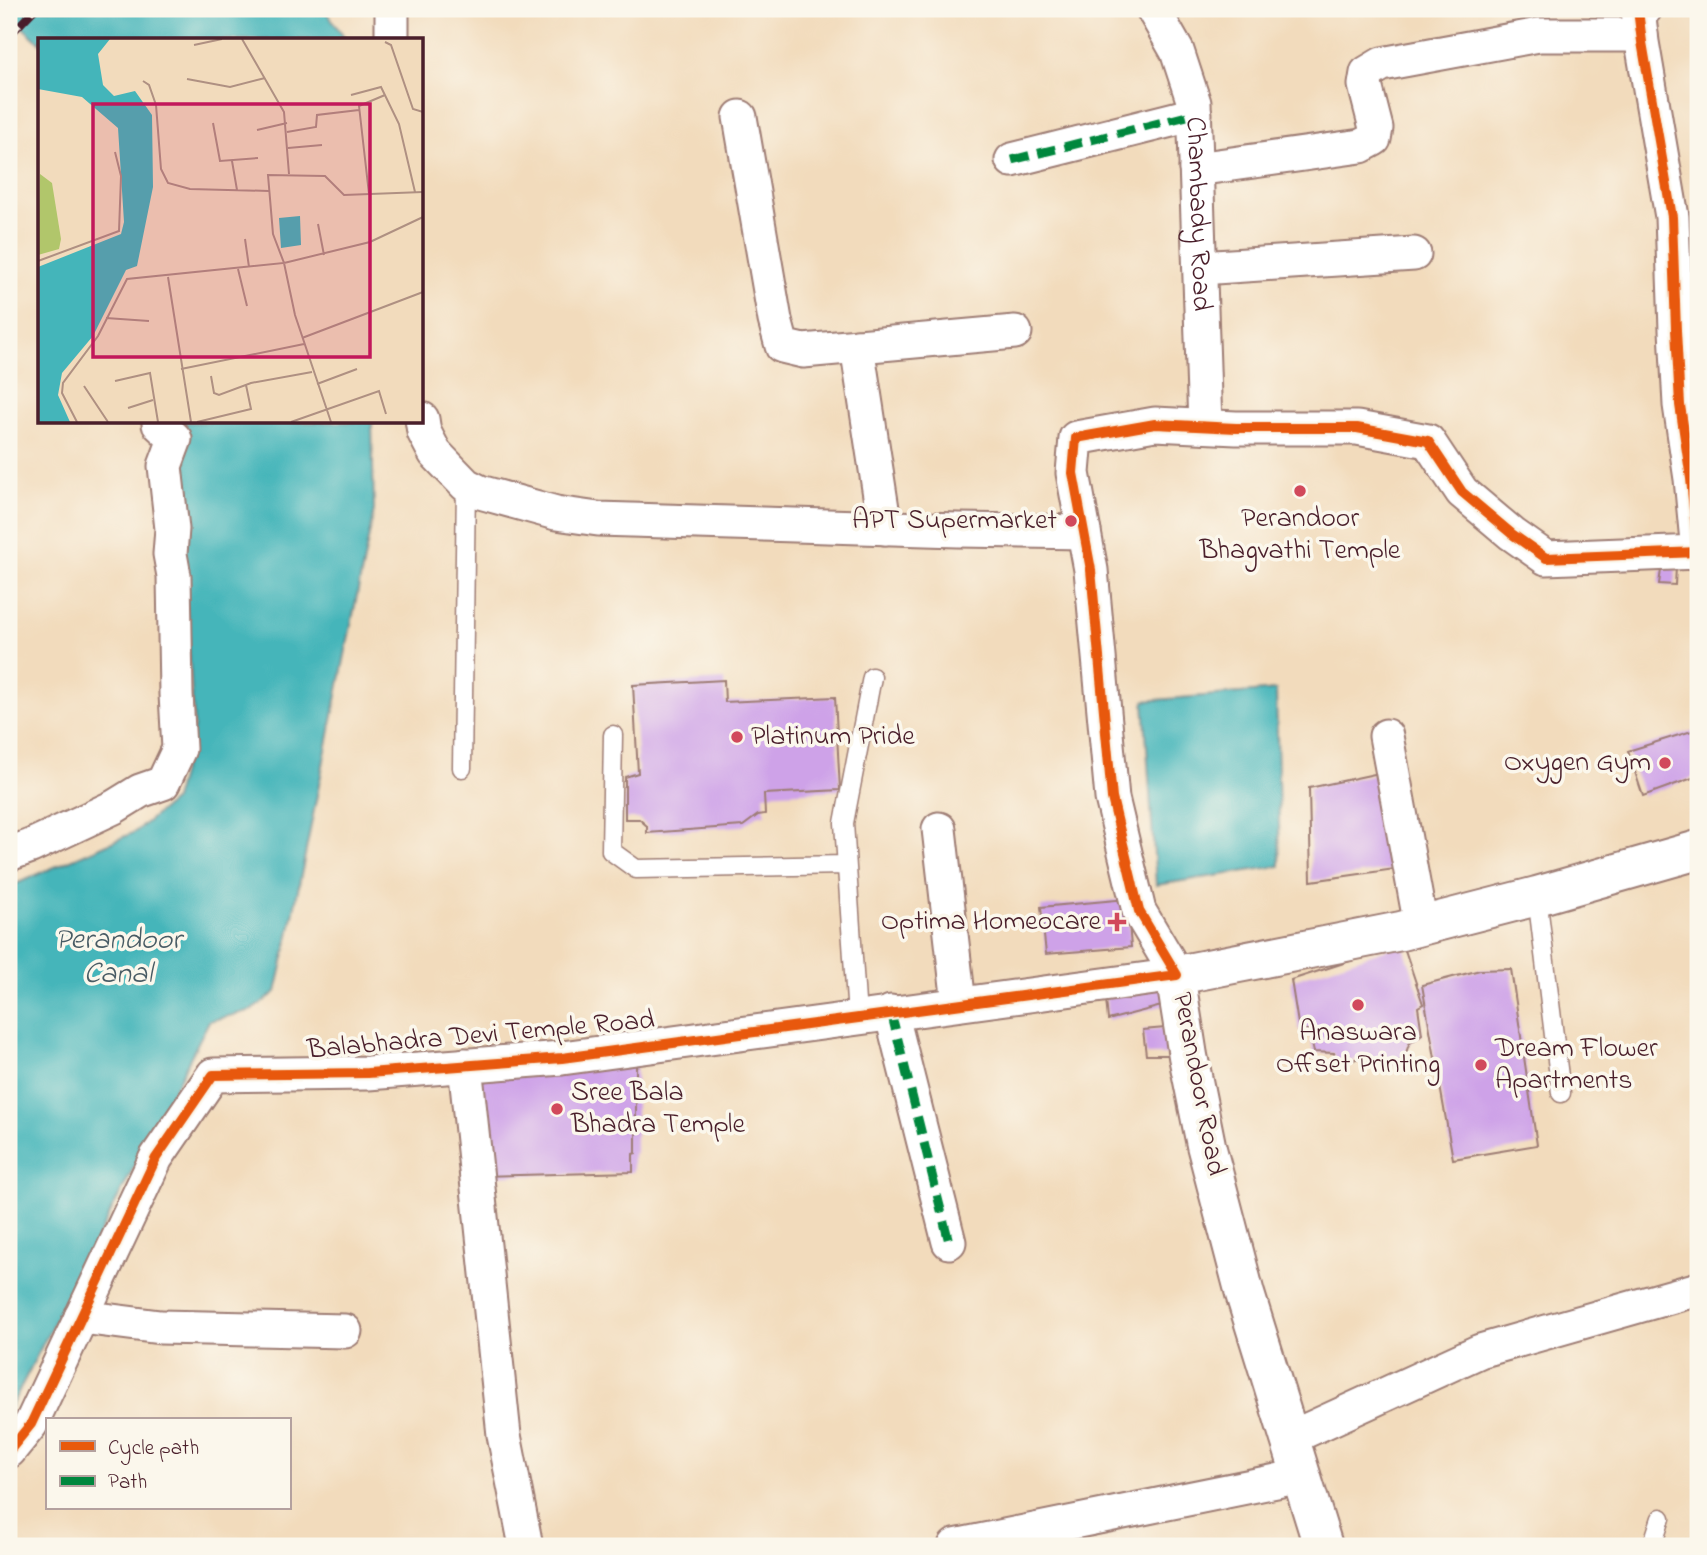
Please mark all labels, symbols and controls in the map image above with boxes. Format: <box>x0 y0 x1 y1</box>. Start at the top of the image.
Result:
inset map <box>38 38 424 424</box>
street label: Chambady Road <box>1174 116 1222 312</box>
marker: Perandoor Bhagvathi Temple <box>1292 483 1308 499</box>
place label: Perandoor Bhagvathi Temple <box>1199 499 1401 572</box>
place label: APT Supermarket <box>852 501 1057 542</box>
marker: APT Supermarket <box>1063 513 1079 529</box>
place label: Platinum Pride <box>751 717 915 758</box>
marker: Platinum Pride <box>729 729 745 745</box>
place label: Oxygen Gym <box>1504 743 1651 784</box>
marker: Oxygen Gym <box>1657 755 1673 771</box>
place label: Optima Homeocare <box>881 902 1101 943</box>
marker: Optima Homeocare <box>1107 912 1127 932</box>
water label: Perandoor Canal <box>55 919 185 997</box>
street label: Perandoor Road <box>1160 989 1236 1180</box>
marker: Anaswara Offset Printing <box>1350 997 1366 1013</box>
street label: Balabhadra Devi Temple Road <box>305 1000 657 1072</box>
place label: Anaswara Offset Printing <box>1276 1013 1440 1086</box>
place label: Dream Flower Apartments <box>1494 1029 1658 1102</box>
marker: Dream Flower Apartments <box>1473 1057 1489 1073</box>
place label: Sree Bala Bhadra Temple <box>570 1073 746 1146</box>
marker: Sree Bala Bhadra Temple <box>549 1101 565 1117</box>
legend <box>46 1418 290 1510</box>
text: Cycle path <box>108 1434 199 1466</box>
text: Path <box>108 1468 147 1498</box>

